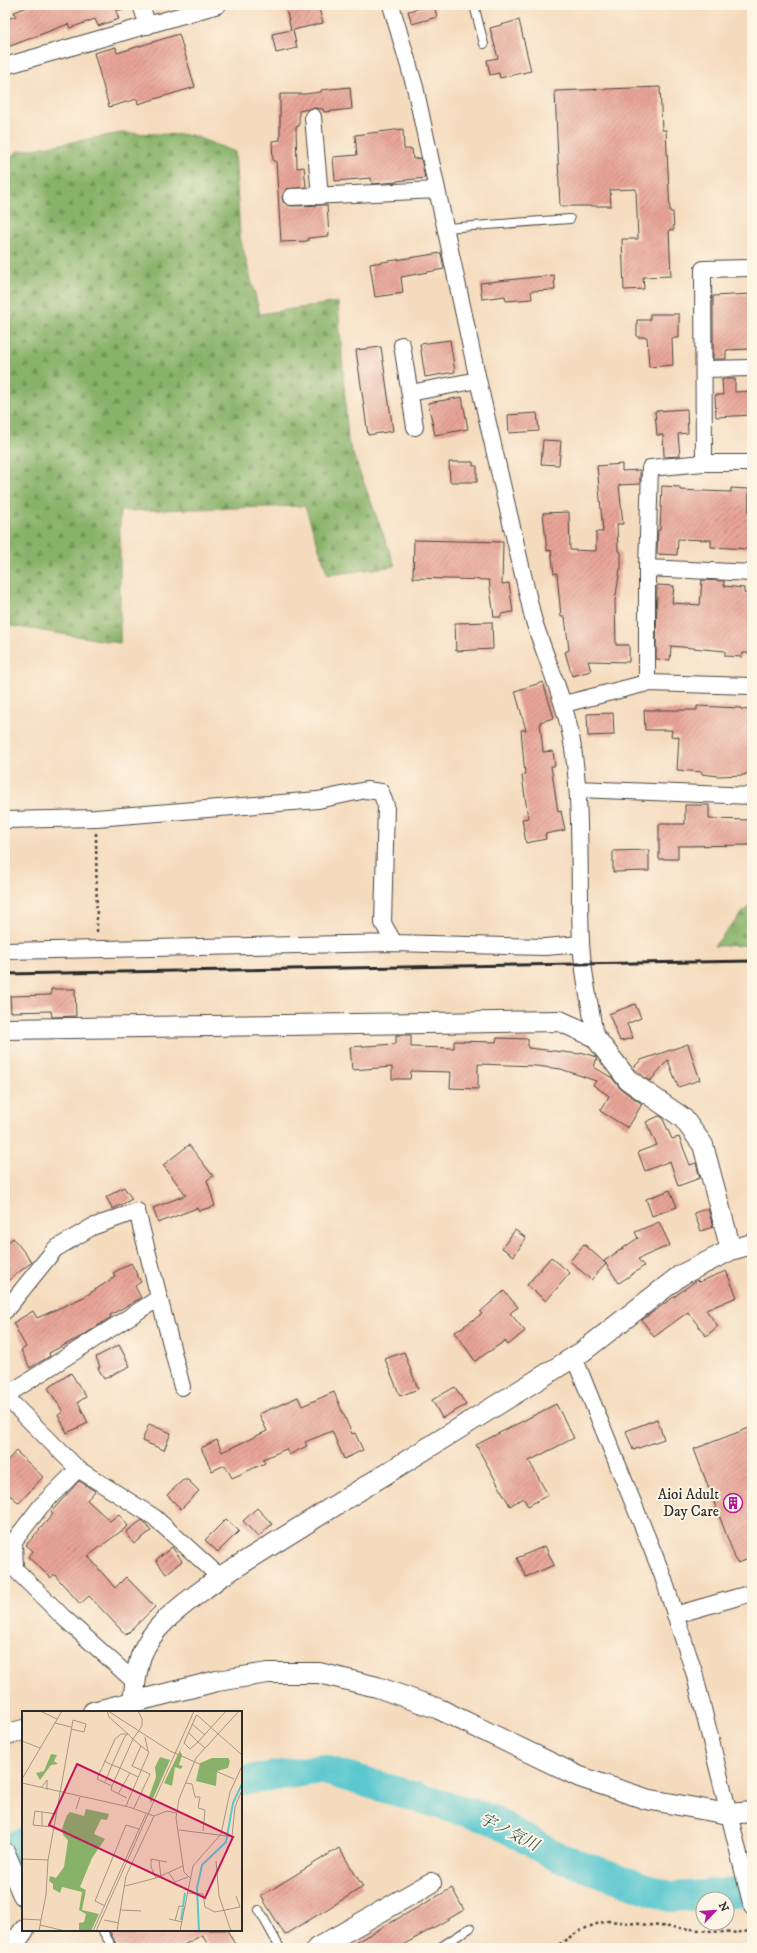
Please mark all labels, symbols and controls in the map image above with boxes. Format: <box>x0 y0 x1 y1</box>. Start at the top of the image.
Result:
place label: Aioi Adult Day Care <box>658 1485 719 1521</box>
building icon: Aioi Adult Day Care <box>722 1492 744 1514</box>
inset map <box>22 1711 242 1931</box>
water label: 宇ノ気川 <box>476 1809 544 1856</box>
north arrow <box>695 1891 735 1931</box>
text: N <box>715 1900 731 1914</box>

